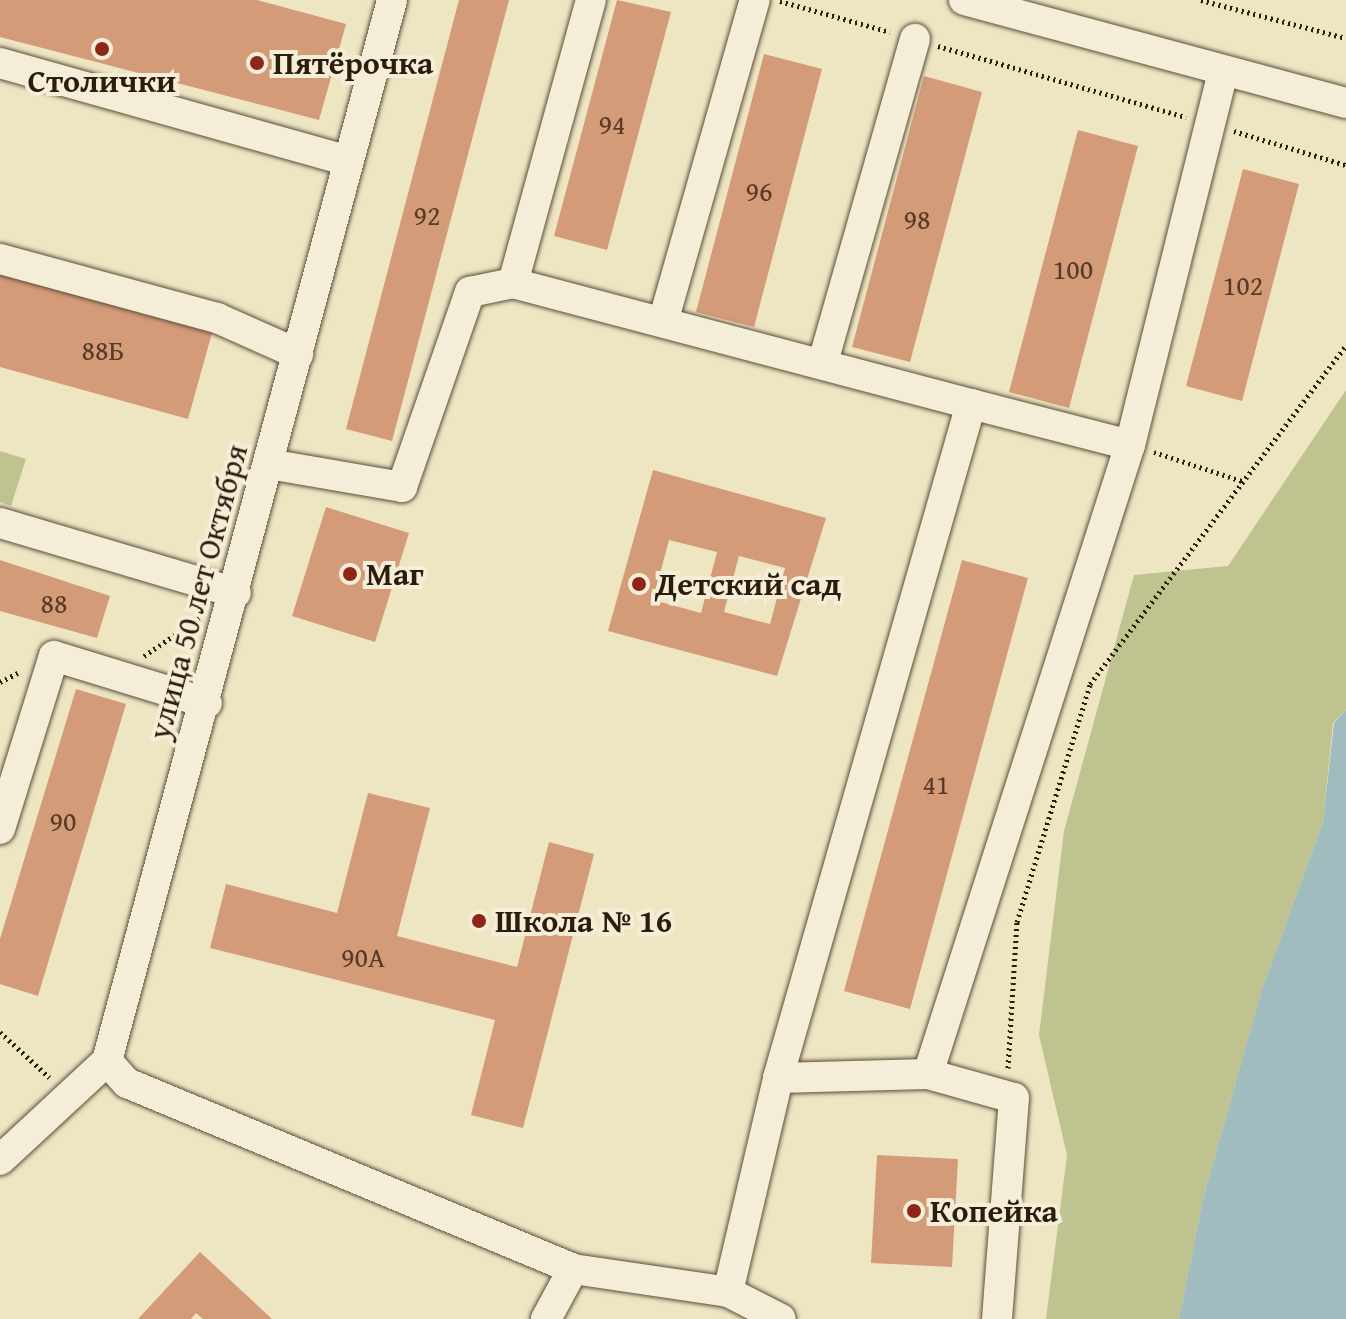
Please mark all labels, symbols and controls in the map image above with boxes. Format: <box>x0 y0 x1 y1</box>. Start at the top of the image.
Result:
marker: Столички <box>93 40 111 58</box>
place label: Пятёрочка <box>273 44 433 82</box>
marker: Пятёрочка <box>248 54 266 72</box>
place label: Столички <box>28 62 176 100</box>
house number: 94 <box>599 107 625 141</box>
house number: 96 <box>746 174 772 208</box>
house number: 92 <box>414 198 440 232</box>
house number: 98 <box>904 202 930 236</box>
house number: 100 <box>1053 252 1093 286</box>
house number: 102 <box>1223 268 1263 302</box>
house number: 88Б <box>82 333 124 367</box>
street label: улица 50 лет Октября <box>140 440 256 744</box>
place label: Маг <box>366 555 424 593</box>
marker: Маг <box>341 565 359 583</box>
place label: Детский сад <box>655 565 841 603</box>
marker: Детский сад <box>630 575 648 593</box>
house number: 88 <box>41 586 67 620</box>
house number: 41 <box>923 767 949 801</box>
house number: 90 <box>50 804 76 838</box>
place label: Школа № 16 <box>495 902 672 940</box>
marker: Школа № 16 <box>470 912 488 930</box>
house number: 90А <box>341 940 385 974</box>
place label: Копейка <box>930 1192 1058 1230</box>
marker: Копейка <box>905 1202 923 1220</box>

